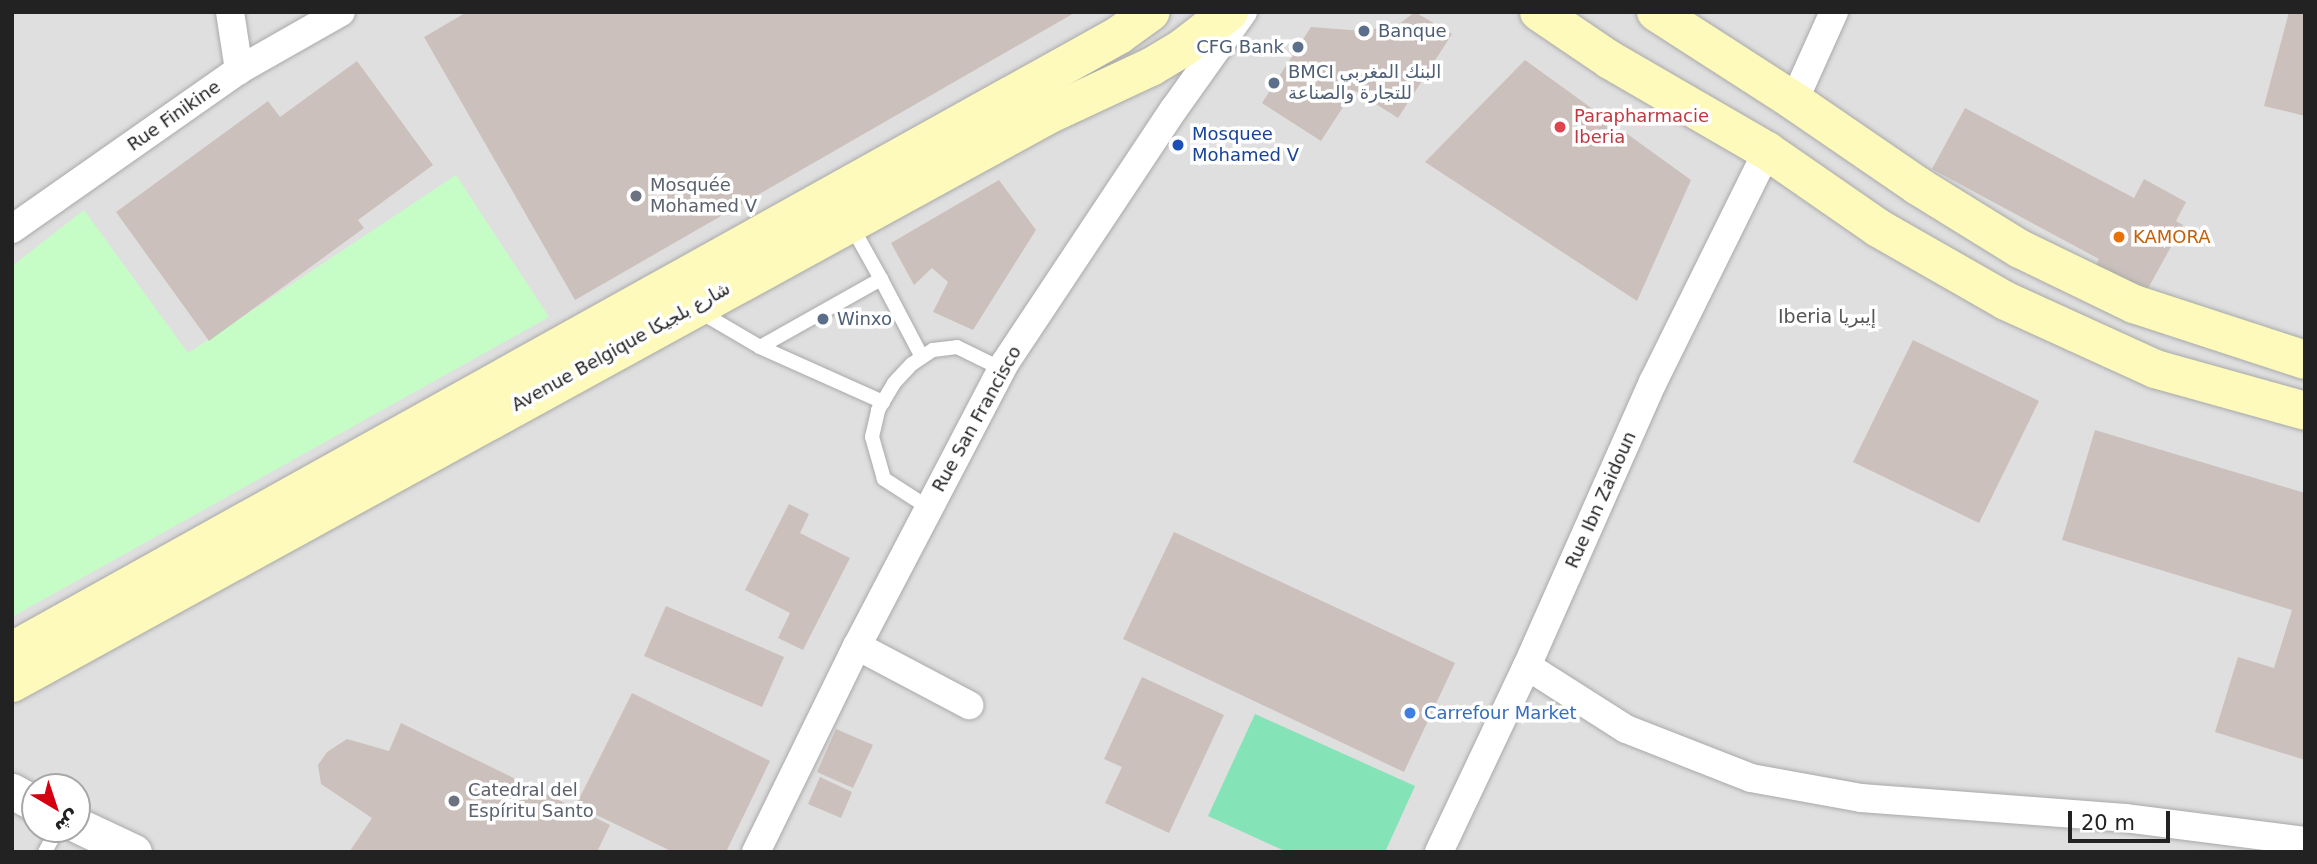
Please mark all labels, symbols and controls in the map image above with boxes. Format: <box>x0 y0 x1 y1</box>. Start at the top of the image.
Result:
place label: Banque <box>1378 20 1447 42</box>
marker: Banque <box>1356 23 1372 39</box>
place label: CFG Bank <box>1196 36 1284 58</box>
marker: CFG Bank <box>1290 39 1306 55</box>
place label: BMCI البنك المغربي للتجارة والصناعة <box>1288 62 1441 104</box>
marker: BMCI البنك المغربي للتجارة والصناعة <box>1266 75 1282 91</box>
street label: Rue Finikine <box>123 76 225 156</box>
place label: Parapharmacie Iberia <box>1574 106 1709 148</box>
marker: Parapharmacie Iberia <box>1552 119 1568 135</box>
place label: Mosquee Mohamed V <box>1192 124 1299 166</box>
marker: Mosquee Mohamed V <box>1170 137 1186 153</box>
place label: Mosquée Mohamed V <box>650 175 757 218</box>
marker: Mosquée Mohamed V <box>628 188 644 204</box>
place label: KAMORA <box>2133 226 2211 248</box>
marker: KAMORA <box>2111 229 2127 245</box>
street label: Avenue Belgique شارع بلجيكا <box>508 278 734 416</box>
district label: Iberia إيبريا <box>1778 306 1876 328</box>
place label: Winxo <box>837 308 892 330</box>
marker: Winxo <box>815 311 831 327</box>
street label: Rue San Francisco <box>928 342 1026 496</box>
street label: Rue Ibn Zaidoun <box>1561 428 1641 572</box>
place label: Carrefour Market <box>1424 702 1577 724</box>
marker: Carrefour Market <box>1402 705 1418 721</box>
north arrow <box>21 773 91 843</box>
place label: Catedral del Espíritu Santo <box>468 780 594 822</box>
marker: Catedral del Espíritu Santo <box>446 793 462 809</box>
scale bar <box>2072 798 2174 842</box>
text: ش <box>51 806 85 840</box>
text: 20 m <box>2081 811 2135 835</box>

